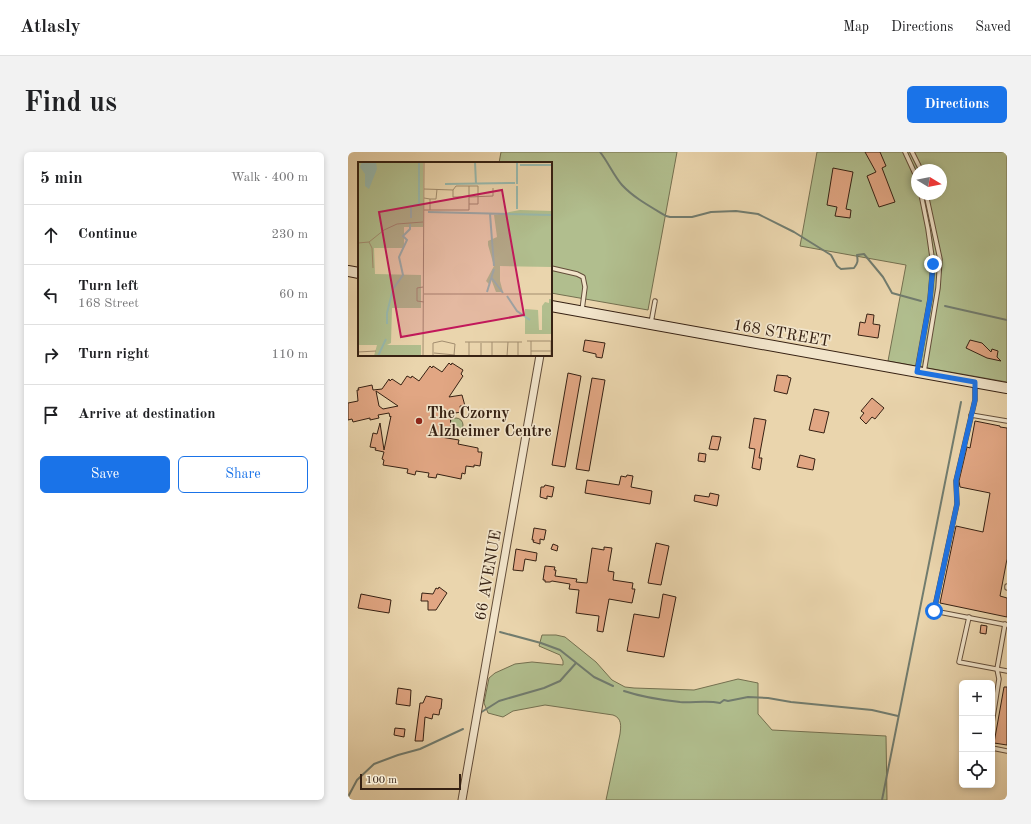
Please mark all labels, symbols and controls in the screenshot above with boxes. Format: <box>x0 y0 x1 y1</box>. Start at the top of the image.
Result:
text: Atlasly <box>20 18 81 37</box>
text: Map <box>843 20 869 34</box>
text: Directions <box>891 20 953 34</box>
text: Saved <box>975 20 1011 34</box>
button: Directions <box>907 86 1007 123</box>
text: Find us <box>24 90 117 118</box>
inset map <box>358 162 552 356</box>
north arrow <box>911 164 947 200</box>
text: 5 min <box>40 170 83 187</box>
text: Walk · 400 m <box>231 171 308 184</box>
icon: ahead <box>40 224 62 246</box>
text: Continue <box>78 227 137 242</box>
text: 230 m <box>271 228 308 241</box>
route end <box>924 255 942 273</box>
text: Turn left <box>78 279 138 294</box>
icon: left <box>40 284 62 306</box>
text: 60 m <box>279 288 308 301</box>
text: 168 Street <box>78 297 139 310</box>
street label: 168 STREET <box>732 318 832 350</box>
icon: right <box>40 344 62 366</box>
text: Turn right <box>78 347 149 362</box>
text: 110 m <box>271 348 308 361</box>
icon: arrive <box>40 404 62 426</box>
place label: The Czorny Alzheimer Centre <box>427 406 552 440</box>
text: Arrive at destination <box>78 407 216 422</box>
marker: The Czorny Alzheimer Centre <box>414 416 424 426</box>
button: Save <box>40 456 170 493</box>
button: Share <box>178 456 308 493</box>
street label: 66 AVENUE <box>473 529 505 622</box>
route start <box>925 602 943 620</box>
map controls <box>959 680 995 788</box>
button: + <box>959 680 995 716</box>
button: − <box>959 716 995 752</box>
button: locate <box>959 752 995 788</box>
scale bar <box>360 772 461 791</box>
text: 100 m <box>366 775 397 786</box>

